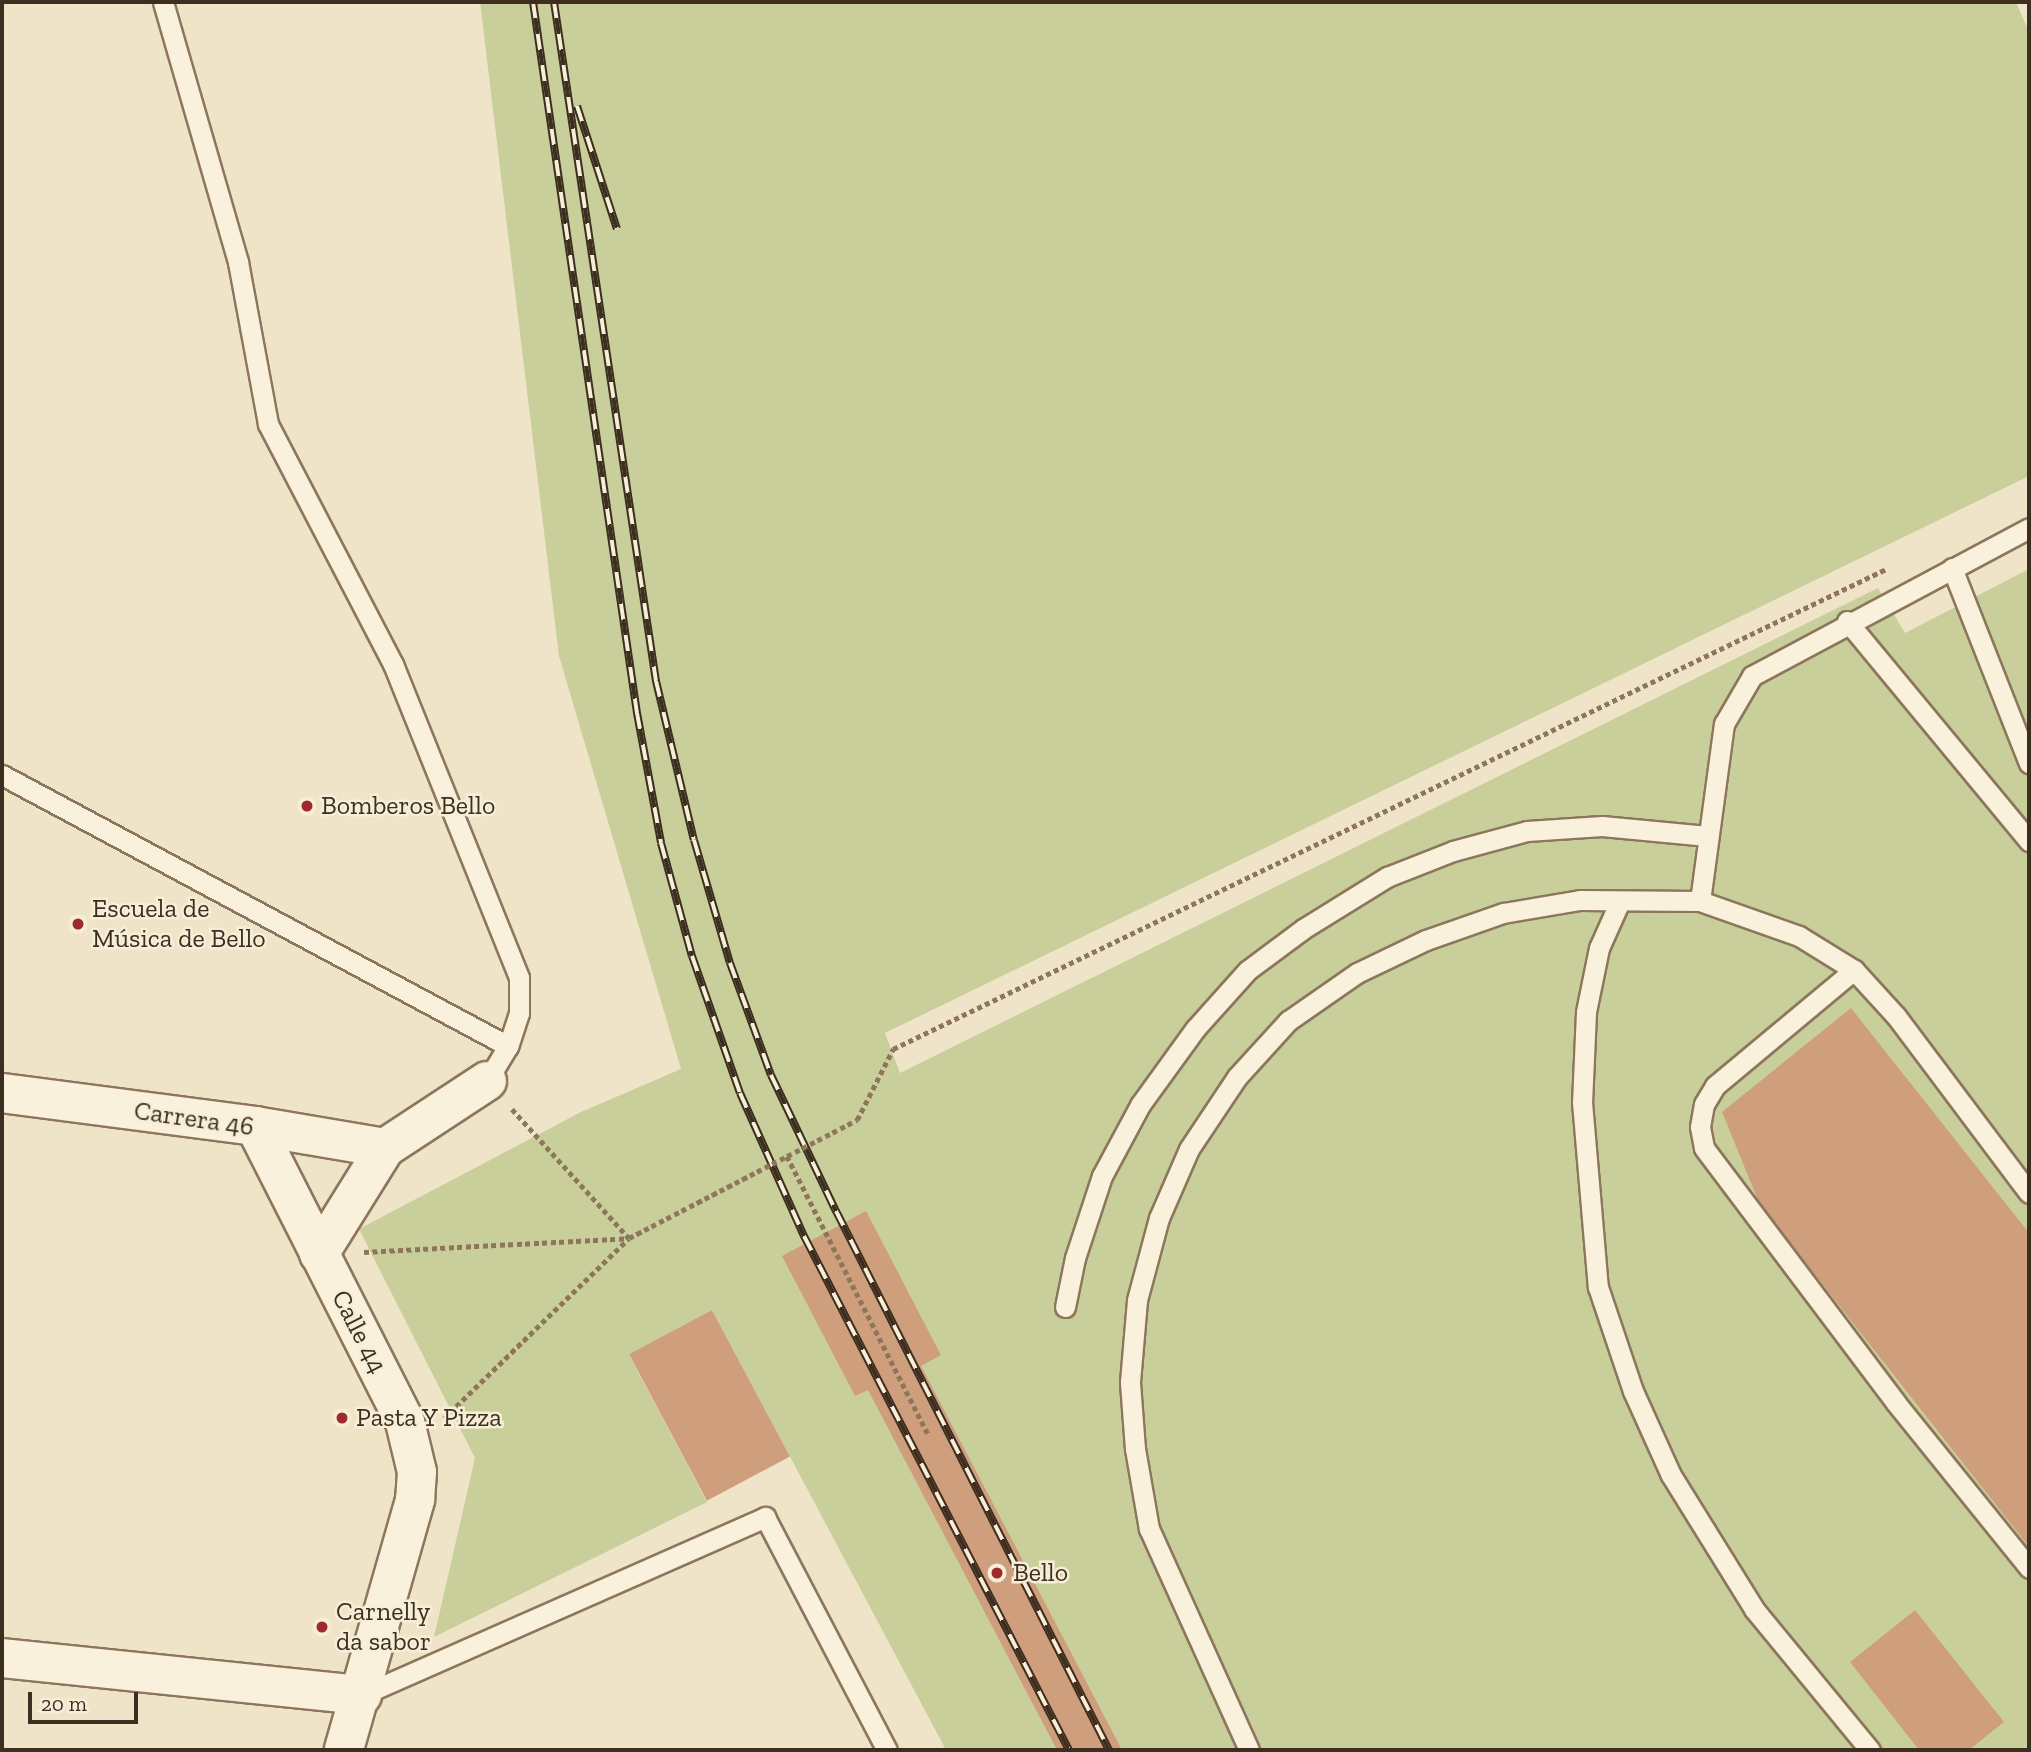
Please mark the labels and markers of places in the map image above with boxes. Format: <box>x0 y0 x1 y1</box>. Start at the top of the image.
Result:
place label: Bomberos Bello <box>321 790 495 822</box>
marker: Bomberos Bello <box>299 798 315 814</box>
place label: Escuela de Música de Bello <box>92 893 266 954</box>
marker: Escuela de Música de Bello <box>70 916 86 932</box>
place label: Pasta Y Pizza <box>356 1402 504 1434</box>
marker: Pasta Y Pizza <box>334 1410 350 1426</box>
place label: Bello <box>1013 1557 1068 1589</box>
marker: Bello <box>987 1563 1007 1583</box>
place label: Carnelly da sabor <box>336 1596 431 1658</box>
marker: Carnelly da sabor <box>314 1619 330 1635</box>

